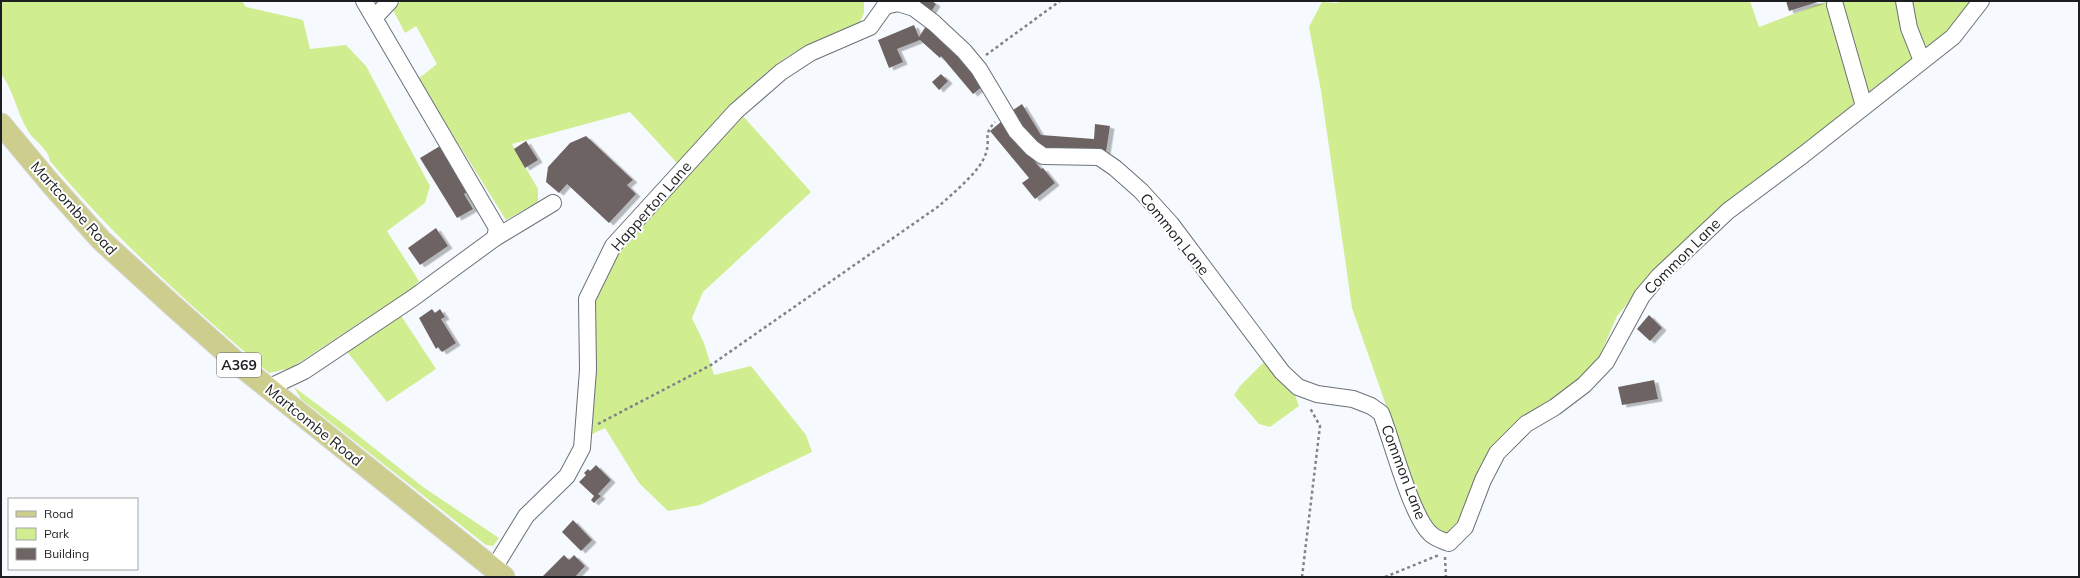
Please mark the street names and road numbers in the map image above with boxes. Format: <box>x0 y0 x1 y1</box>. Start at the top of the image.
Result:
street label: Martcombe Road <box>27 157 121 259</box>
street label: Happerton Lane <box>607 157 695 255</box>
street label: Common Lane <box>1136 189 1214 279</box>
street label: Common Lane <box>1640 214 1724 298</box>
road number: A369 <box>217 353 261 377</box>
street label: Martcombe Road <box>261 380 367 470</box>
street label: Common Lane <box>1377 422 1431 522</box>

